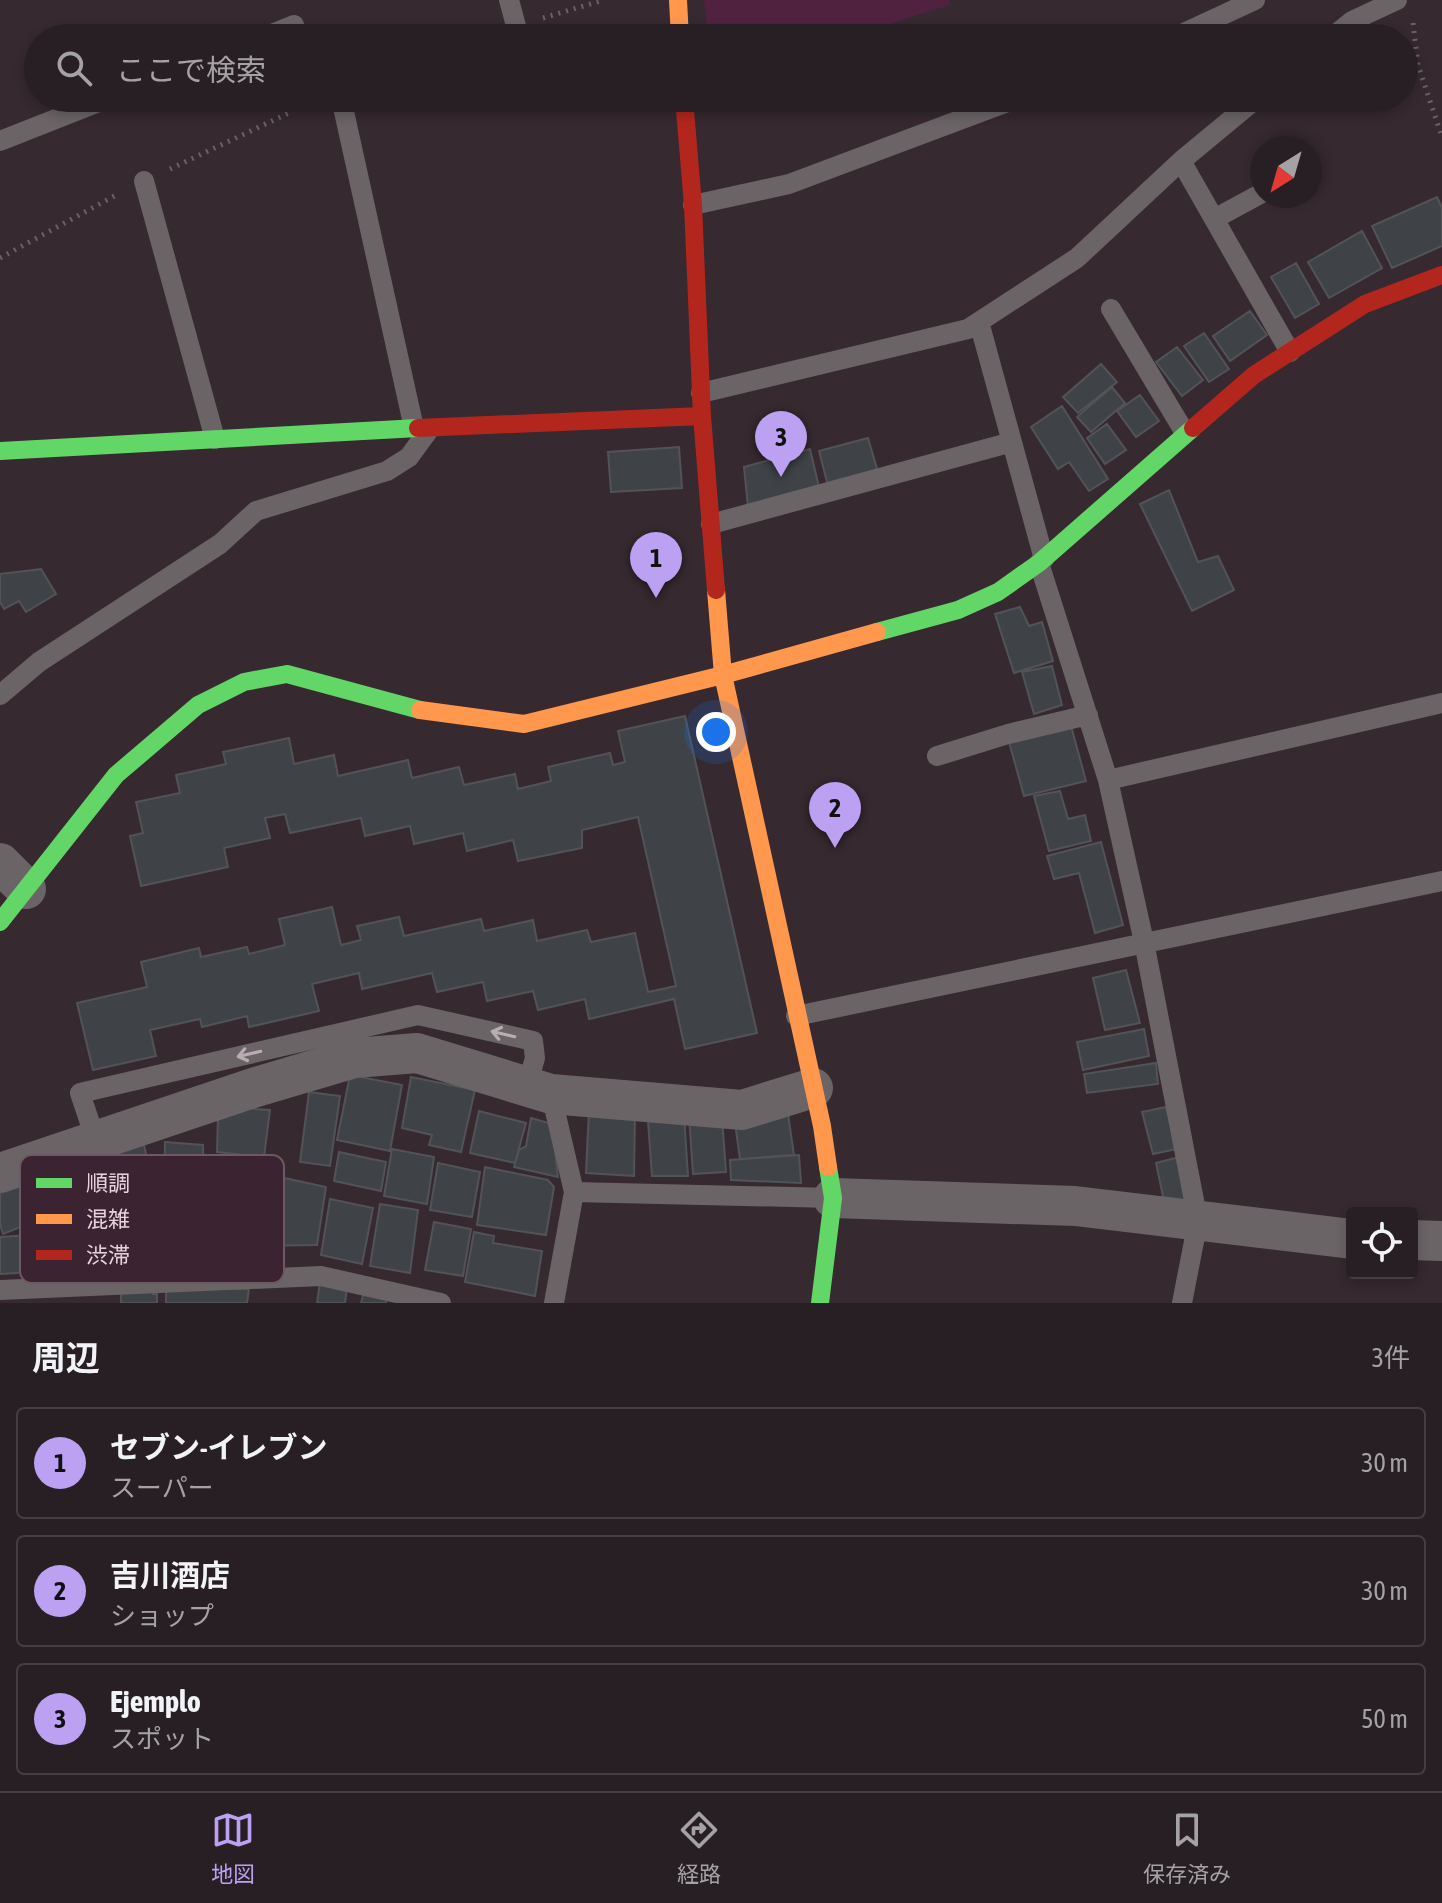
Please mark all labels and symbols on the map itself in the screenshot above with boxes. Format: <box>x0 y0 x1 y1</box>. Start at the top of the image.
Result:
north arrow <box>1250 136 1322 208</box>
pin: 3 <box>755 411 807 477</box>
pin: 1 <box>630 532 682 598</box>
your location <box>696 712 736 752</box>
pin: 2 <box>809 782 861 848</box>
one-way arrow <box>491 1026 516 1041</box>
one-way arrow <box>237 1047 263 1062</box>
legend <box>20 1155 284 1283</box>
text: 順調 <box>86 1170 130 1196</box>
text: 混雑 <box>86 1206 130 1232</box>
text: 渋滞 <box>86 1242 130 1268</box>

